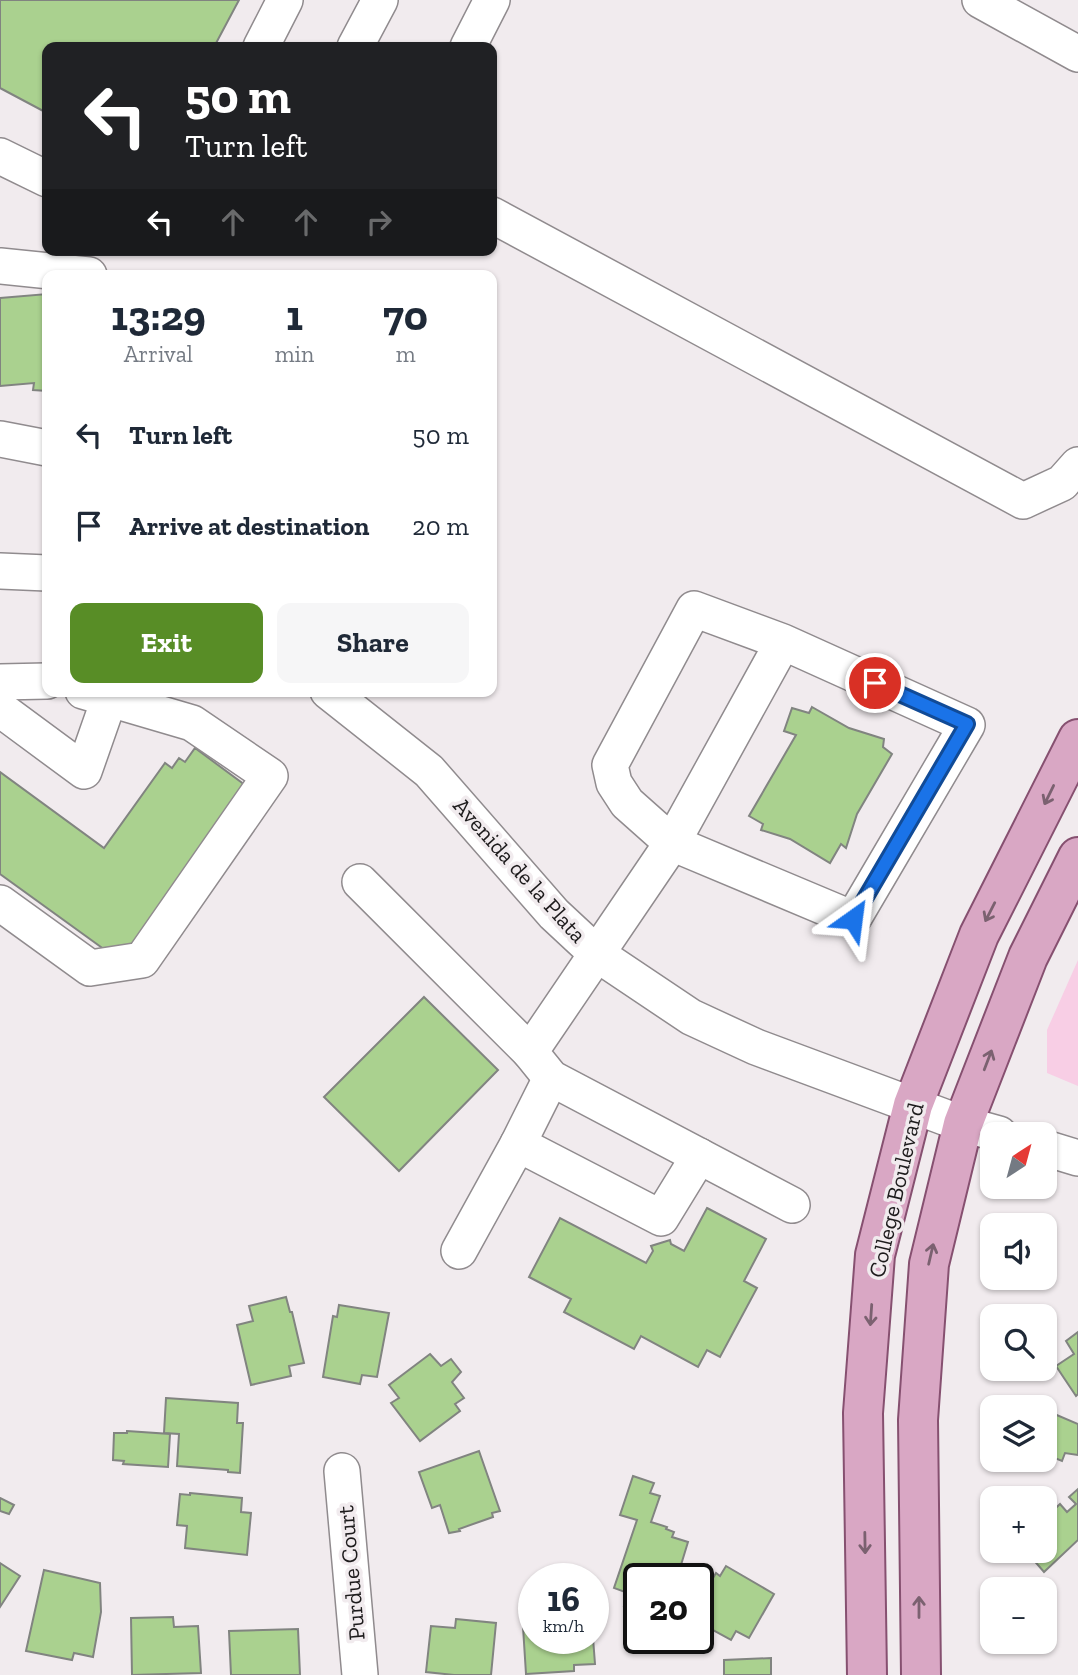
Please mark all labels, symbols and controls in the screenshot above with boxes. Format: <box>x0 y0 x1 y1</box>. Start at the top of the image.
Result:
text: 50 m <box>185 67 291 126</box>
icon: left <box>70 70 161 161</box>
text: Turn left <box>185 127 307 165</box>
icon: left <box>141 203 179 241</box>
icon: ahead <box>214 203 252 241</box>
icon: ahead <box>287 203 325 241</box>
icon: right <box>360 203 398 241</box>
text: 13:29 <box>111 290 206 341</box>
text: 1 <box>286 290 303 341</box>
text: 70 <box>383 290 428 341</box>
text: Arrival <box>124 340 193 368</box>
text: min <box>275 340 314 368</box>
text: m <box>396 340 416 368</box>
icon: left <box>70 416 108 454</box>
text: Turn left <box>129 419 232 451</box>
text: 50 m <box>412 419 469 451</box>
icon: arrive <box>70 507 108 545</box>
text: Arrive at destination <box>129 510 369 542</box>
text: 20 m <box>412 510 469 542</box>
button: Exit <box>70 603 263 683</box>
button: Share <box>277 603 469 683</box>
pin <box>845 653 905 713</box>
icon: arrive <box>856 664 894 702</box>
one-way arrow <box>1041 784 1055 804</box>
street label: Avenida de la Plata <box>447 792 593 948</box>
position arrow <box>816 882 890 956</box>
one-way arrow <box>983 901 997 922</box>
one-way arrow <box>982 1050 995 1071</box>
street label: College Boulevard <box>862 1100 930 1280</box>
north arrow <box>980 1122 1057 1199</box>
map controls <box>980 1122 1057 1654</box>
button: sound <box>980 1213 1057 1290</box>
one-way arrow <box>925 1244 938 1266</box>
one-way arrow <box>864 1304 877 1326</box>
button: search <box>980 1304 1057 1381</box>
button: layers <box>980 1395 1057 1472</box>
button: + <box>980 1486 1057 1563</box>
street label: Purdue Court <box>331 1504 371 1642</box>
one-way arrow <box>858 1531 871 1554</box>
speed limit sign: 20 <box>623 1563 714 1654</box>
button: − <box>980 1577 1057 1654</box>
text: 16 <box>547 1578 580 1620</box>
one-way arrow <box>912 1596 926 1619</box>
text: km/h <box>543 1615 584 1637</box>

